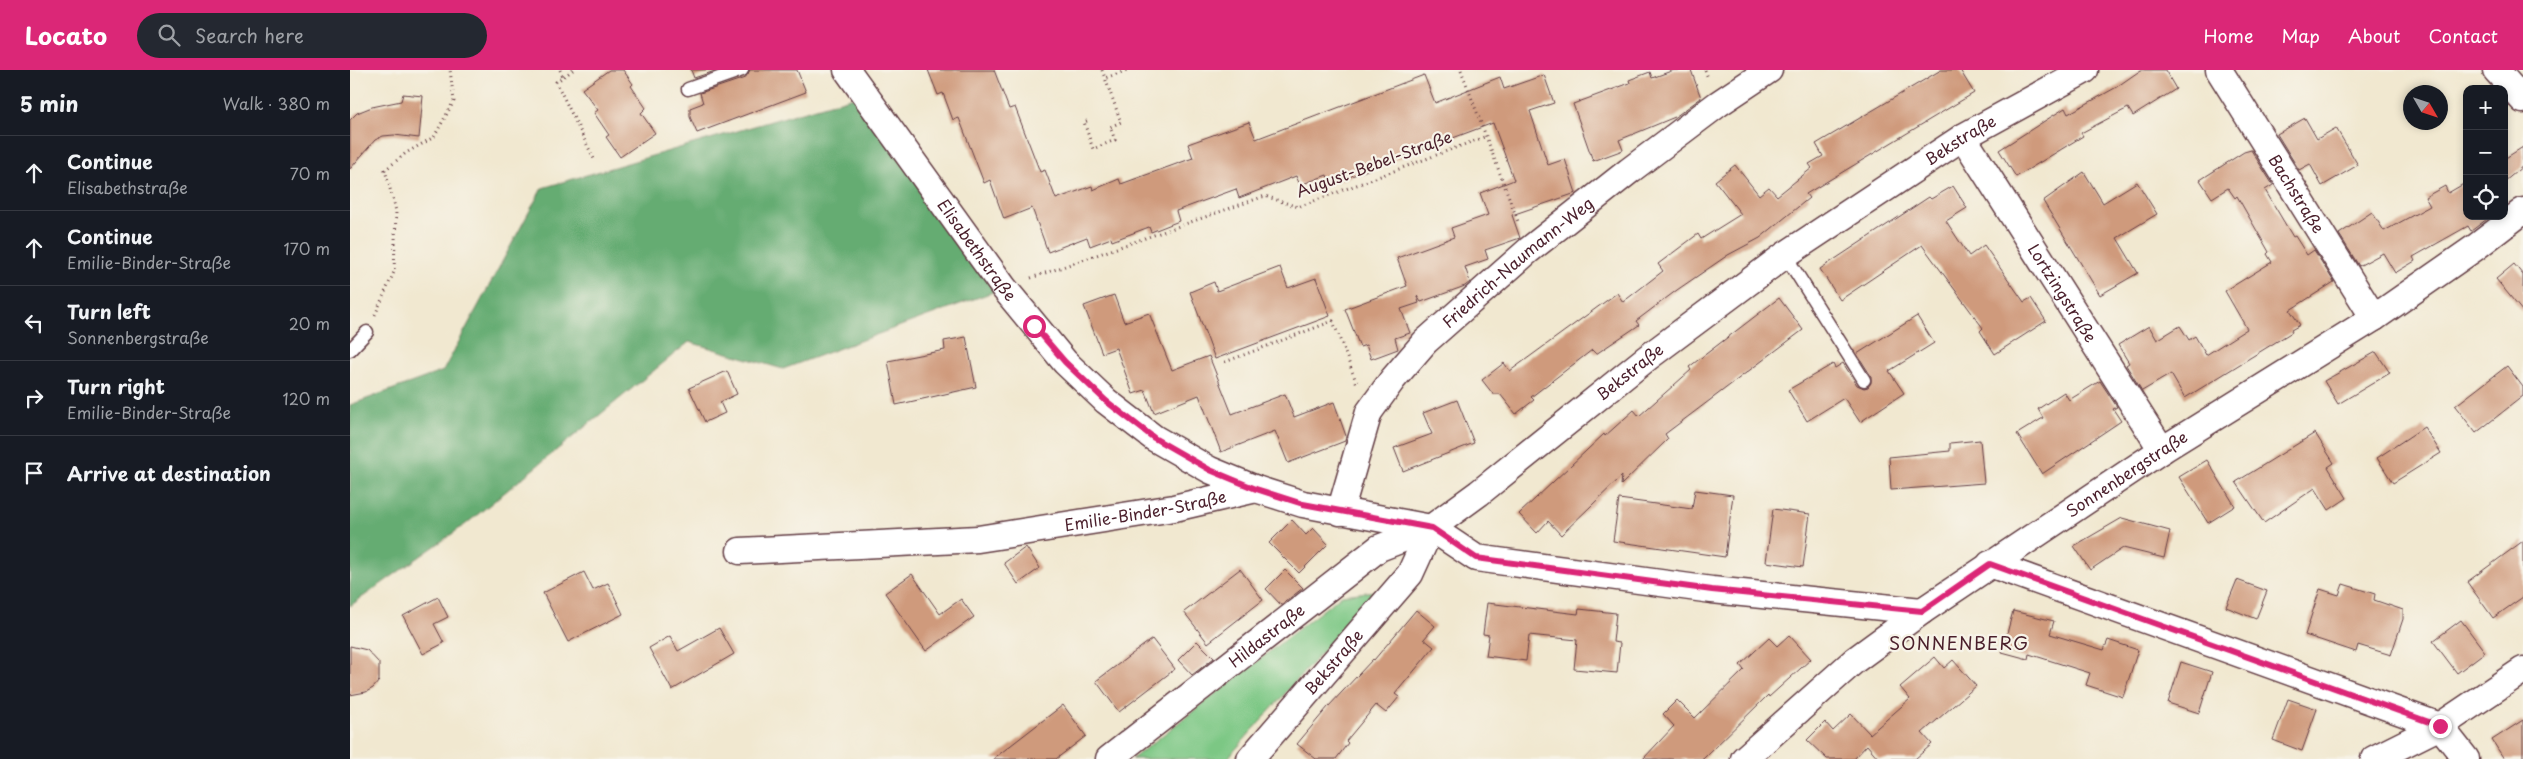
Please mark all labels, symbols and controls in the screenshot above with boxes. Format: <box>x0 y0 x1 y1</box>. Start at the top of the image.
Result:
search box <box>137 13 487 58</box>
text: Locato <box>25 17 107 53</box>
icon: search <box>155 21 183 49</box>
text: Search here <box>195 21 304 49</box>
text: Home <box>2203 22 2253 49</box>
text: Map <box>2281 22 2320 49</box>
text: About <box>2348 22 2400 49</box>
text: Contact <box>2428 22 2498 49</box>
north arrow <box>2403 85 2448 130</box>
map controls <box>2463 85 2508 220</box>
button: + <box>2463 85 2508 130</box>
text: 5 min <box>20 87 78 119</box>
text: Walk · 380 m <box>223 91 330 115</box>
street label: Bekstraße <box>1919 108 2000 170</box>
street label: August-Bebel-Straße <box>1292 124 1455 202</box>
button: − <box>2463 130 2508 175</box>
text: Continue <box>67 147 153 175</box>
street label: Bachstraße <box>2263 149 2331 237</box>
icon: ahead <box>20 159 48 187</box>
text: 70 m <box>290 161 330 185</box>
text: Elisabethstraße <box>67 175 188 199</box>
button: locate <box>2463 175 2508 220</box>
street label: Friedrich-Naumann-Weg <box>1436 191 1598 333</box>
street label: Elisabethstraße <box>932 194 1023 306</box>
text: Continue <box>67 222 153 250</box>
icon: ahead <box>20 234 48 262</box>
text: 170 m <box>284 236 330 260</box>
street label: Lortzingstraße <box>2023 239 2103 347</box>
text: Emilie-Binder-Straße <box>67 250 231 274</box>
text: Turn left <box>67 297 151 325</box>
icon: left <box>20 309 48 337</box>
text: 20 m <box>289 311 330 335</box>
route start <box>1023 315 1046 338</box>
text: Sonnenbergstraße <box>67 325 209 349</box>
street label: Bekstraße <box>1590 337 1668 405</box>
text: Turn right <box>67 372 165 400</box>
icon: right <box>20 384 48 412</box>
text: 120 m <box>283 386 330 410</box>
text: Emilie-Binder-Straße <box>67 400 231 424</box>
street label: Sonnenbergstraße <box>2060 424 2192 522</box>
icon: arrive <box>20 459 48 487</box>
text: Arrive at destination <box>67 459 271 487</box>
street label: Emilie-Binder-Straße <box>1062 483 1228 536</box>
street label: Hildastraße <box>1223 598 1309 673</box>
street label: Bekstraße <box>1298 623 1368 700</box>
district label: SONNENBERG <box>1889 629 2029 656</box>
route end <box>2429 715 2452 738</box>

